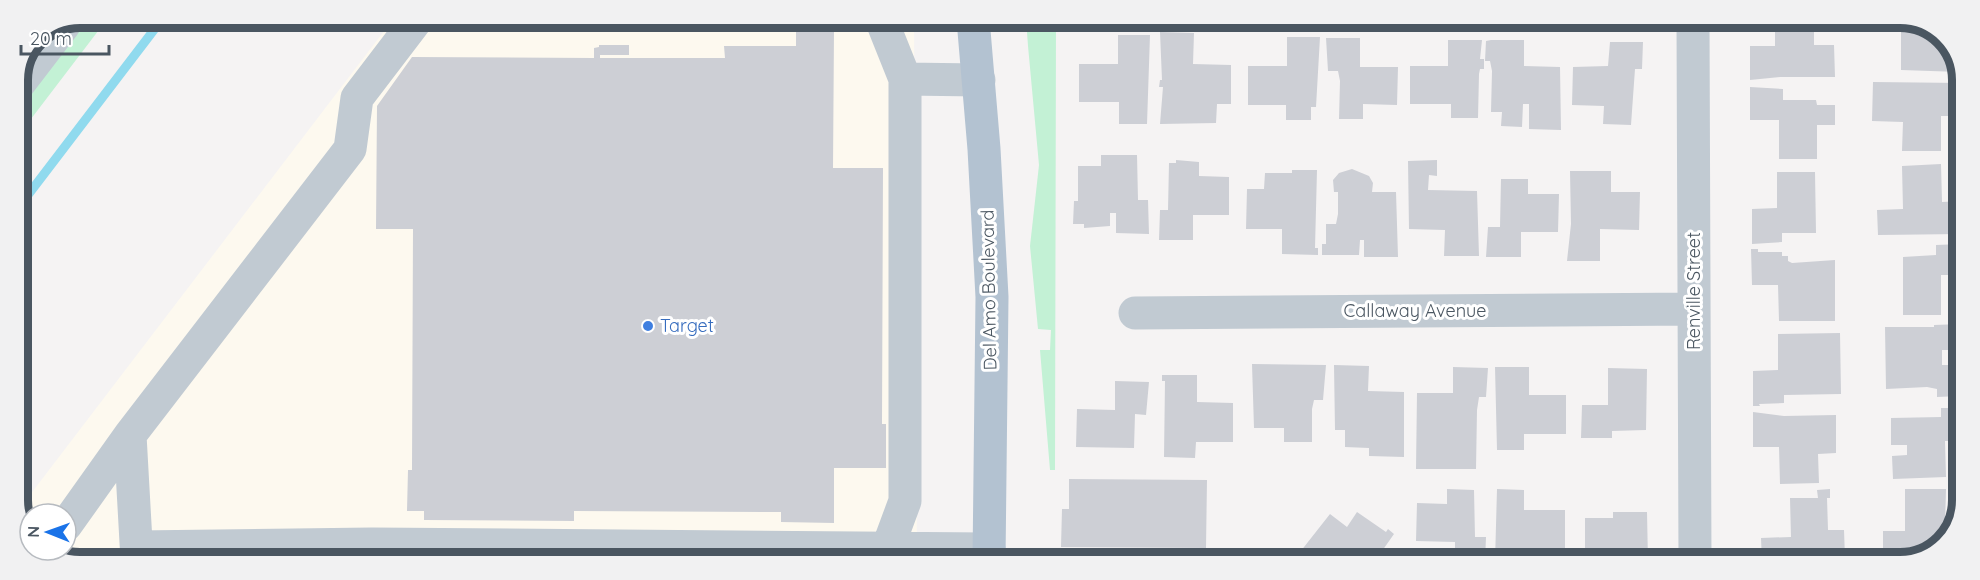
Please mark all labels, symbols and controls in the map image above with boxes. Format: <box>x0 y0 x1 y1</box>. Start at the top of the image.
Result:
scale bar <box>21 18 110 56</box>
text: 20 m <box>30 27 72 50</box>
street label: Del Amo Boulevard <box>976 209 1001 371</box>
street label: Renville Street <box>1682 232 1705 350</box>
street label: Callaway Avenue <box>1344 299 1486 322</box>
place label: Target <box>660 314 714 337</box>
marker: Target <box>641 319 655 333</box>
north arrow <box>18 502 78 562</box>
text: N <box>23 526 43 538</box>

